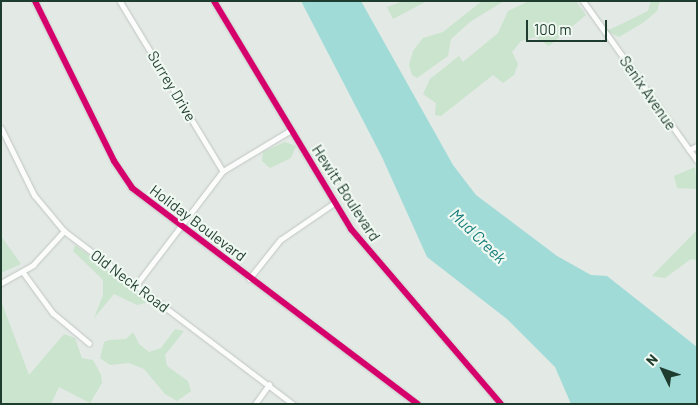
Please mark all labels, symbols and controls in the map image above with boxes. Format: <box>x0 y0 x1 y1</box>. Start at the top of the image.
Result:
scale bar <box>528 10 609 42</box>
text: 100 m <box>534 20 572 38</box>
street label: Surrey Drive <box>144 48 200 124</box>
street label: Senix Avenue <box>616 52 680 134</box>
street label: Hewitt Boulevard <box>308 141 384 245</box>
street label: Holiday Boulevard <box>146 181 250 265</box>
water label: Mud Creek <box>446 205 510 267</box>
street label: Old Neck Road <box>87 246 173 316</box>
north arrow <box>638 345 688 395</box>
text: N <box>642 350 661 369</box>

